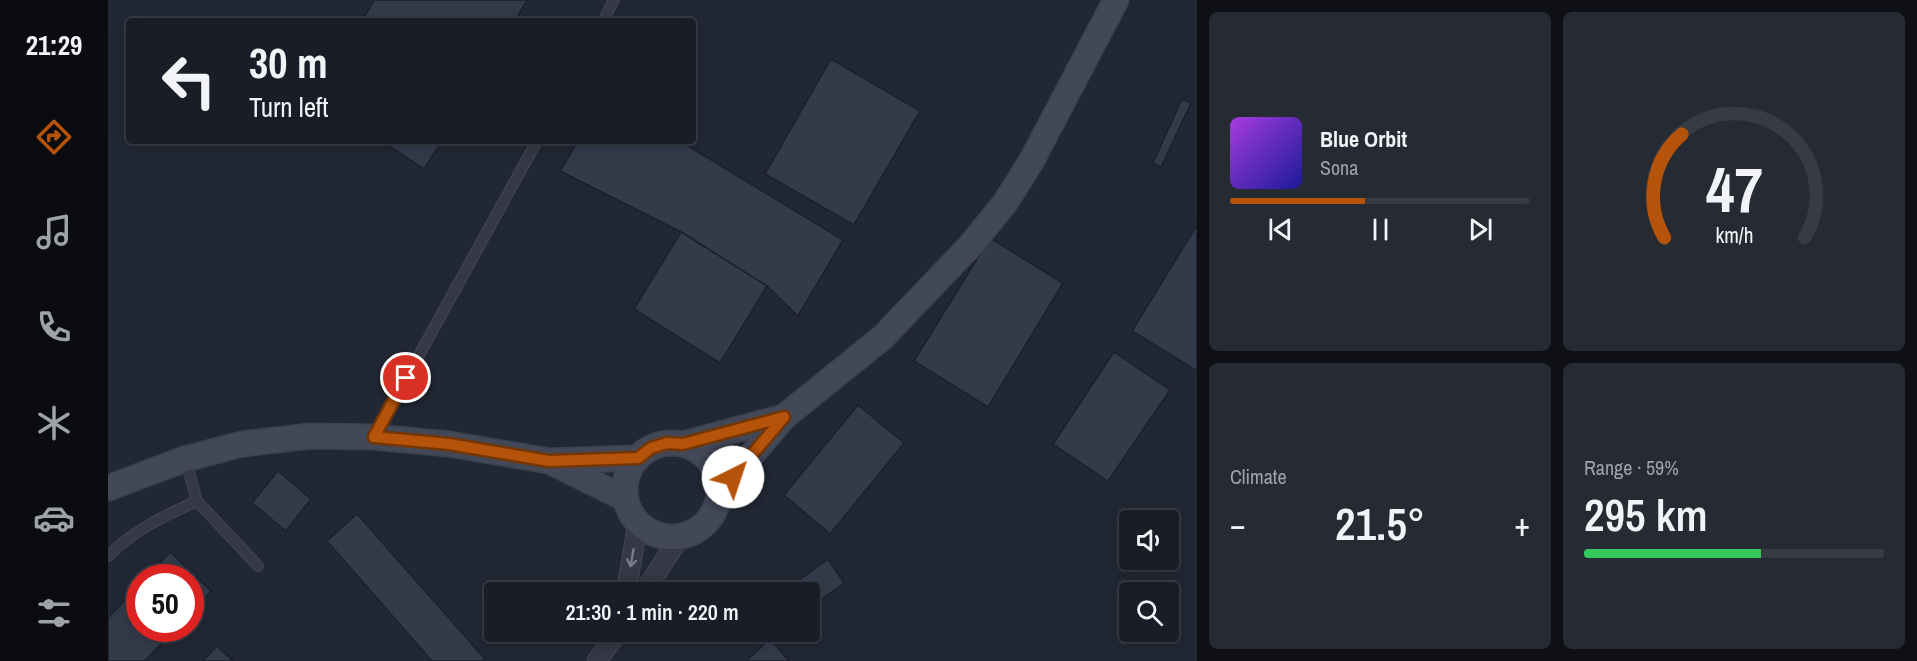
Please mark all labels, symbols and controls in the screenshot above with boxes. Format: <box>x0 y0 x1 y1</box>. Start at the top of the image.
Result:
text: 21:29 <box>26 27 82 63</box>
text: 30 m <box>249 35 328 91</box>
icon: left <box>150 42 228 120</box>
text: Turn left <box>249 89 328 125</box>
icon: directions <box>33 116 75 158</box>
text: Blue Orbit <box>1320 124 1407 154</box>
text: 47 <box>1706 148 1762 232</box>
text: Sona <box>1320 154 1358 181</box>
icon: music <box>33 211 75 253</box>
icon: previous <box>1264 213 1297 246</box>
icon: pause <box>1364 213 1397 246</box>
icon: next <box>1464 213 1497 246</box>
text: km/h <box>1715 222 1753 251</box>
icon: phone <box>33 306 75 348</box>
pin <box>380 352 431 403</box>
icon: arrive <box>389 361 422 394</box>
icon: climate <box>33 402 75 444</box>
position arrow <box>701 445 765 509</box>
text: Range · 59% <box>1584 454 1679 481</box>
text: Climate <box>1230 463 1287 490</box>
text: 295 km <box>1584 484 1708 545</box>
text: 21.5° <box>1335 493 1425 554</box>
icon: car <box>33 497 75 539</box>
text: − <box>1230 502 1246 546</box>
text: + <box>1514 502 1530 546</box>
map controls <box>1119 510 1179 642</box>
button: sound <box>1119 510 1179 570</box>
one-way arrow <box>627 547 638 567</box>
speed limit sign: 50 <box>126 564 204 642</box>
button: search <box>1119 582 1179 642</box>
icon: filters <box>33 592 75 634</box>
text: 21:30 · 1 min · 220 m <box>565 597 739 627</box>

